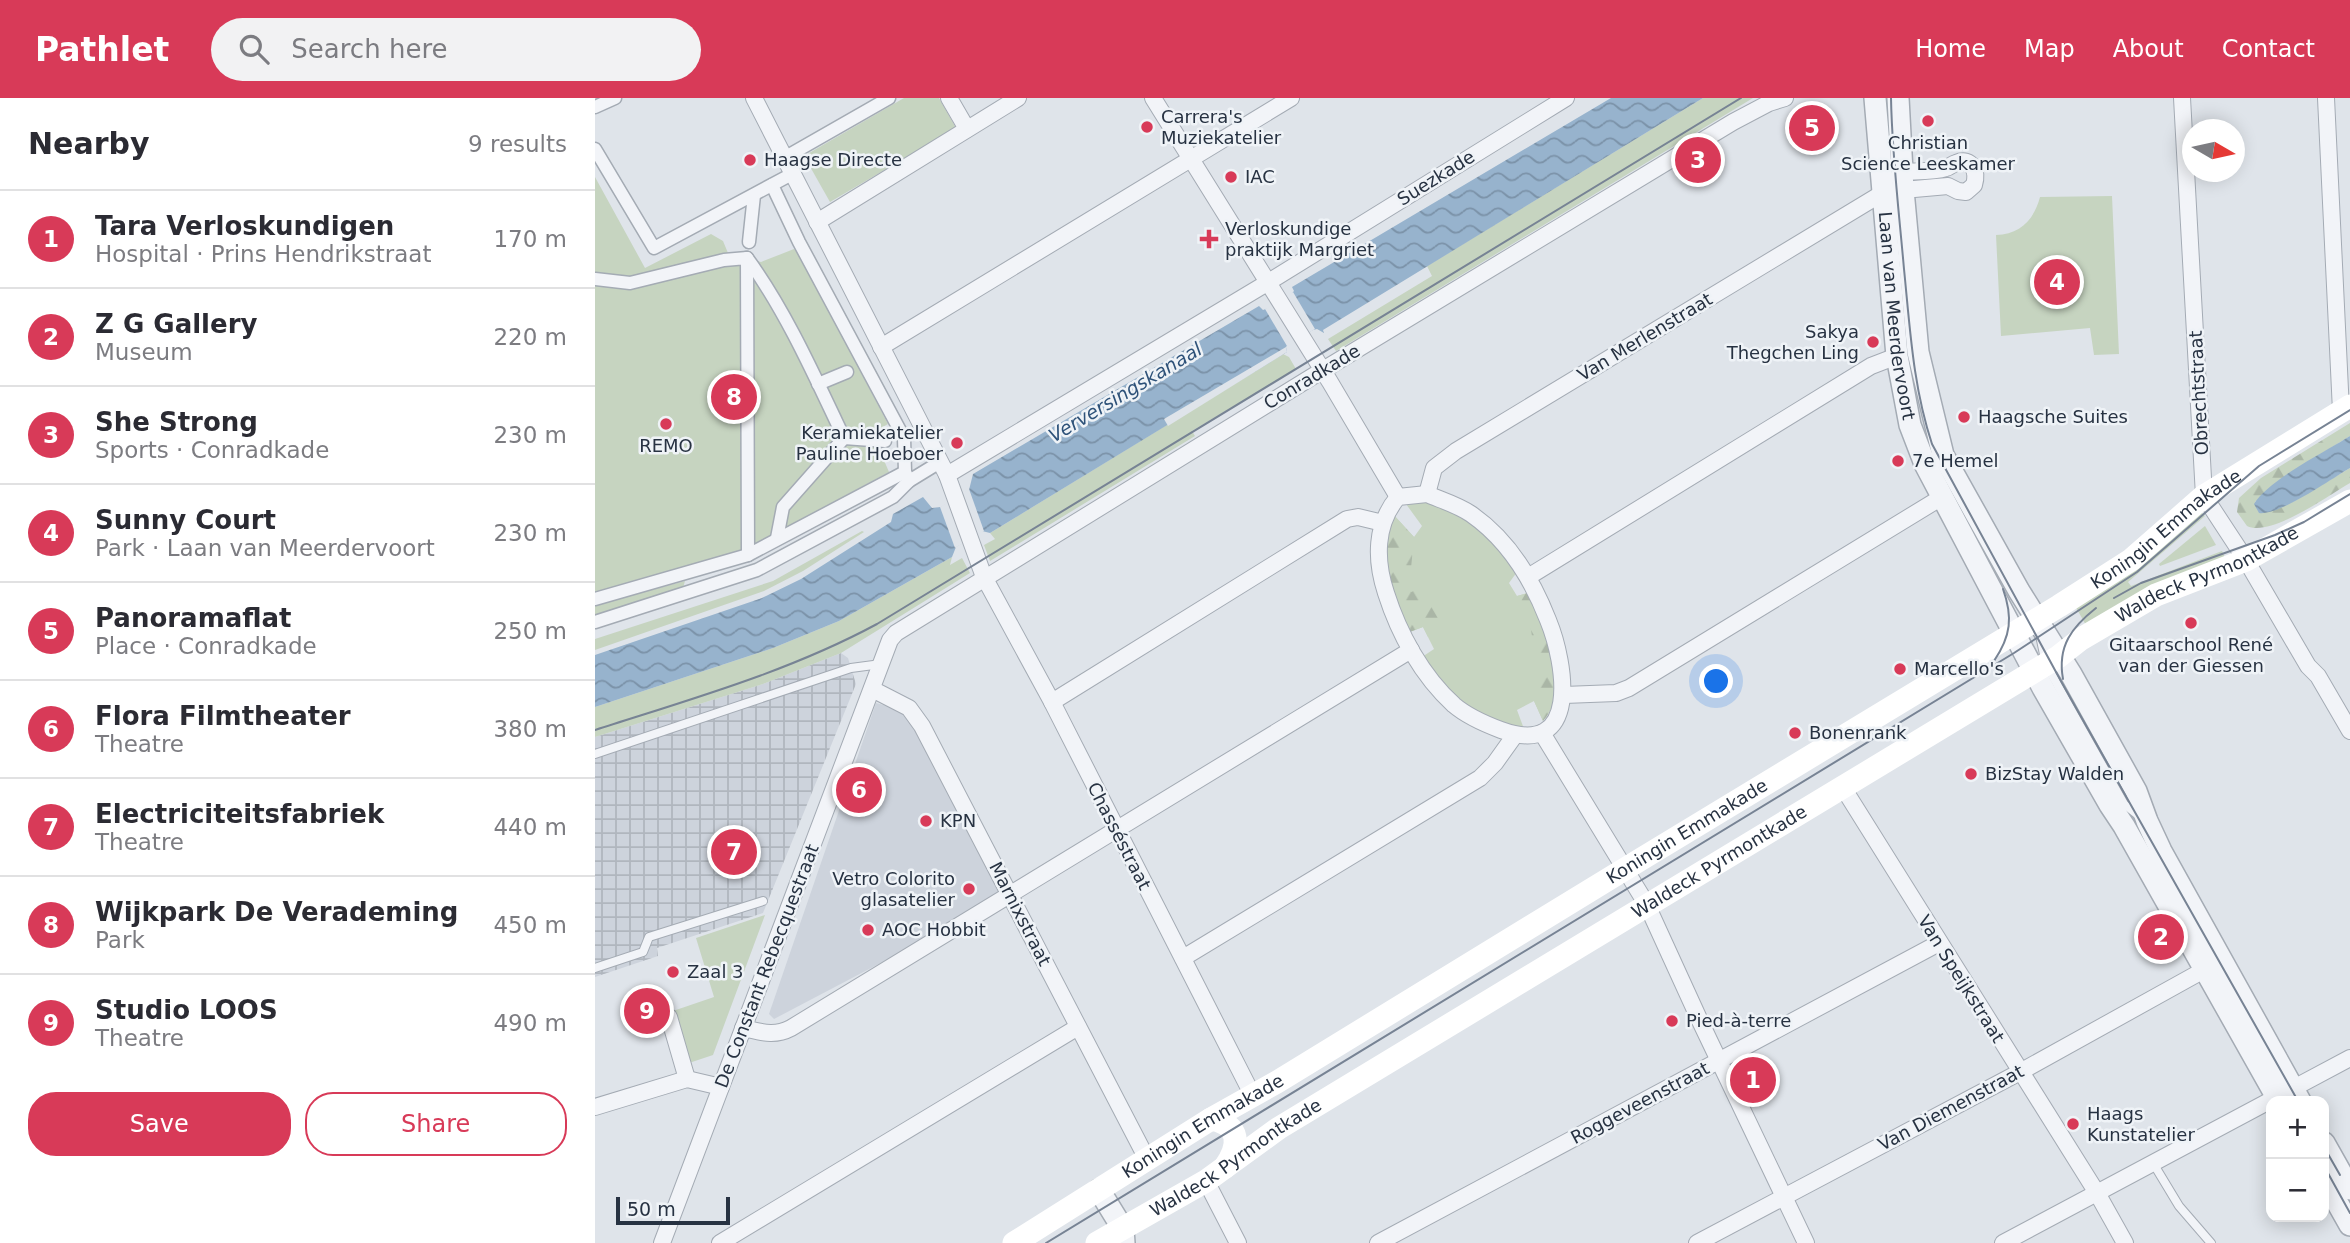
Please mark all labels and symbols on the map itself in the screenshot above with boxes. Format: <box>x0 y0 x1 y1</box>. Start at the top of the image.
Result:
pin: 5 <box>1789 102 1835 154</box>
place label: Carrera's Muziekatelier <box>1161 106 1282 148</box>
marker: Christian Science Leeskamer <box>1920 113 1936 129</box>
marker: Carrera's Muziekatelier <box>1139 119 1155 135</box>
north arrow <box>2182 119 2245 182</box>
place label: Christian Science Leeskamer <box>1841 132 2016 174</box>
pin: 3 <box>1675 134 1721 186</box>
street label: Suezkade <box>1393 146 1478 210</box>
place label: Haagse Directe <box>764 149 902 170</box>
marker: Haagse Directe <box>742 152 758 168</box>
place label: IAC <box>1245 166 1275 187</box>
marker: IAC <box>1223 169 1239 185</box>
street label: Laan van Meerdervoort <box>1875 211 1920 422</box>
place label: Verloskundige praktijk Margriet <box>1225 218 1374 260</box>
marker: Verloskundige praktijk Margriet <box>1199 229 1219 249</box>
pin: 4 <box>2034 256 2080 308</box>
street label: Van Merlenstraat <box>1574 288 1716 385</box>
place label: Sakya Thegchen Ling <box>1726 321 1859 363</box>
street label: Obrechtstraat <box>2185 330 2212 456</box>
marker: Sakya Thegchen Ling <box>1865 334 1881 350</box>
water label: Verversingskanaal <box>1045 337 1206 446</box>
street label: Conradkade <box>1260 340 1364 414</box>
pin: 8 <box>711 371 757 423</box>
place label: Haagsche Suites <box>1978 406 2128 427</box>
marker: Haagsche Suites <box>1956 409 1972 425</box>
marker: REMO <box>658 416 674 432</box>
place label: Keramiekatelier Pauline Hoeboer <box>796 422 944 464</box>
place label: REMO <box>639 435 693 456</box>
marker: Keramiekatelier Pauline Hoeboer <box>949 435 965 451</box>
place label: 7e Hemel <box>1912 450 1998 471</box>
marker: 7e Hemel <box>1890 453 1906 469</box>
street label: Koningin Emmakade <box>2087 465 2245 593</box>
street label: Waldeck Pyrmontkade <box>2111 521 2302 627</box>
marker: Gitaarschool René van der Giessen <box>2183 615 2199 631</box>
place label: Gitaarschool René van der Giessen <box>2109 634 2273 676</box>
place label: Marcello's <box>1914 658 2004 679</box>
marker: Marcello's <box>1892 661 1908 677</box>
your location <box>1699 664 1733 698</box>
place label: Bonenrank <box>1809 722 1907 743</box>
marker: Bonenrank <box>1787 725 1803 741</box>
place label: BizStay Walden <box>1985 763 2124 784</box>
pin: 6 <box>836 764 882 816</box>
marker: BizStay Walden <box>1963 766 1979 782</box>
street label: Koningin Emmakade <box>1602 774 1771 888</box>
street label: Chasséstraat <box>1083 779 1156 893</box>
street label: Waldeck Pyrmontkade <box>1628 801 1810 922</box>
place label: KPN <box>940 810 976 831</box>
marker: KPN <box>918 813 934 829</box>
pin: 7 <box>711 826 757 878</box>
street label: De Constant Rebecquestraat <box>710 841 823 1091</box>
street label: Marnixstraat <box>985 858 1056 969</box>
place label: Vetro Colorito glasatelier <box>832 868 956 910</box>
marker: Vetro Colorito glasatelier <box>961 881 977 897</box>
street label: Van Speijkstraat <box>1914 911 2009 1046</box>
pin: 2 <box>2138 911 2184 963</box>
place label: AOC Hobbit <box>882 919 986 940</box>
marker: AOC Hobbit <box>860 922 876 938</box>
place label: Zaal 3 <box>687 961 744 982</box>
marker: Zaal 3 <box>665 964 681 980</box>
pin: 9 <box>624 985 670 1037</box>
place label: Pied-à-terre <box>1686 1010 1791 1031</box>
marker: Pied-à-terre <box>1664 1013 1680 1029</box>
pin: 1 <box>1730 1054 1776 1106</box>
street label: Roggeveenstraat <box>1567 1057 1713 1148</box>
street label: Van Diemenstraat <box>1874 1060 2027 1155</box>
street label: Koningin Emmakade <box>1118 1070 1287 1182</box>
street label: Waldeck Pyrmontkade <box>1146 1094 1325 1221</box>
place label: Haags Kunstatelier <box>2087 1103 2195 1145</box>
marker: Haags Kunstatelier <box>2065 1116 2081 1132</box>
scale bar <box>616 1194 730 1226</box>

